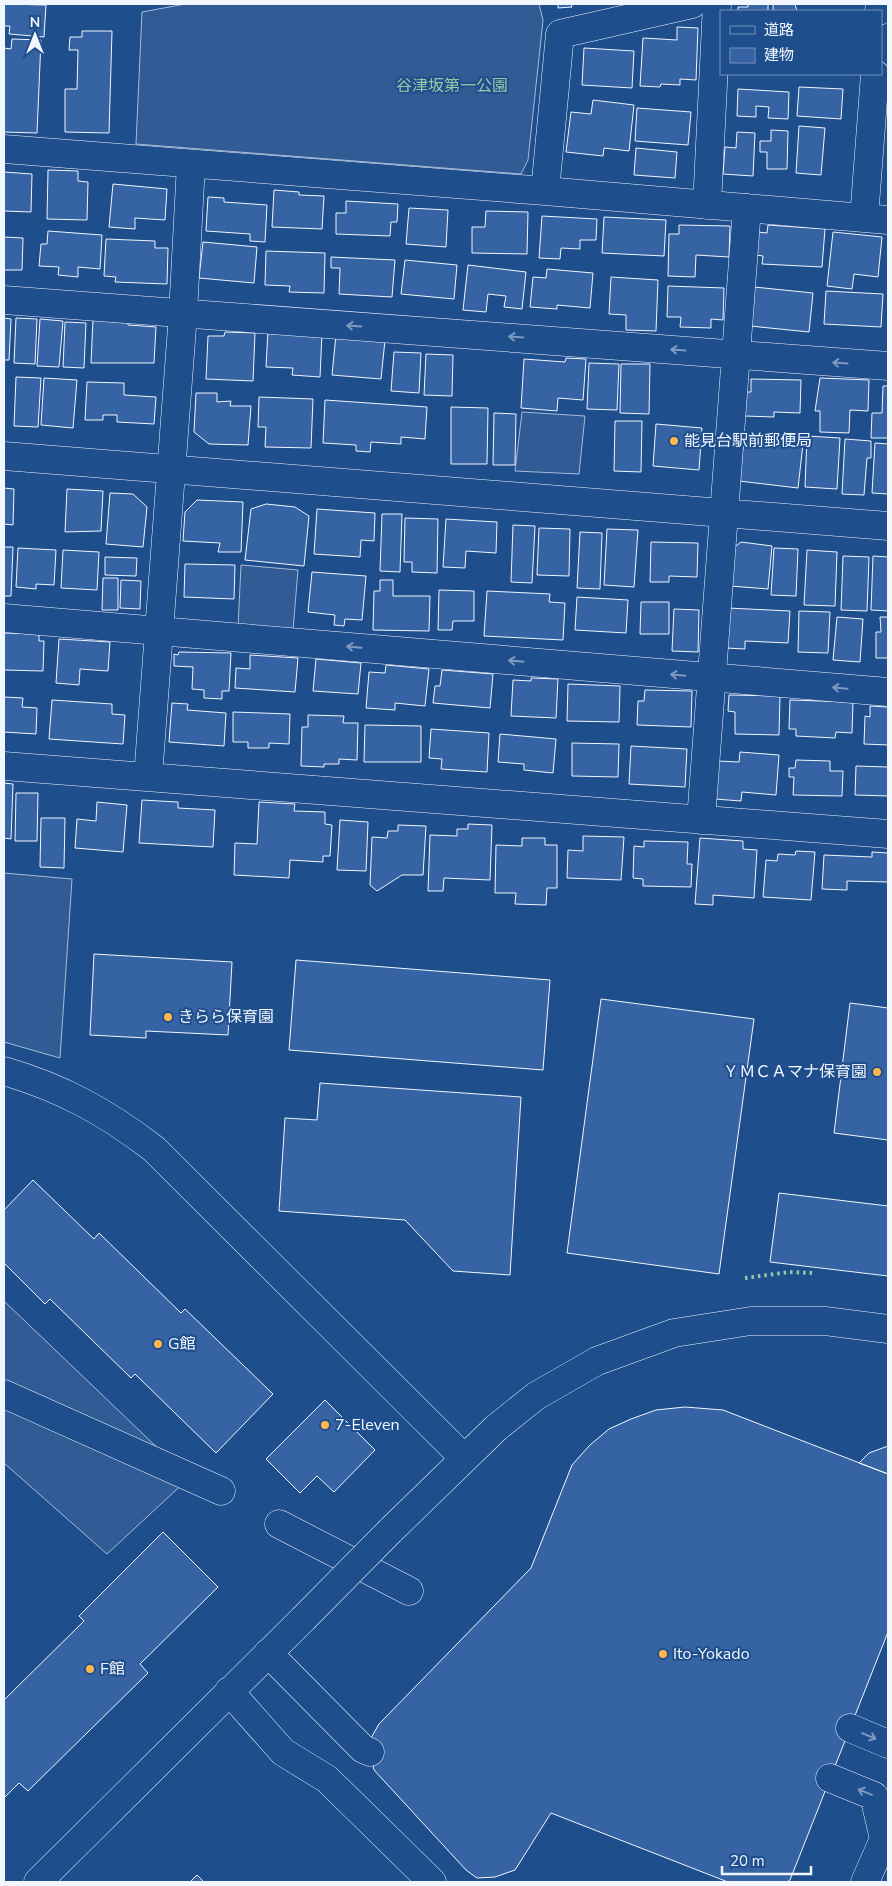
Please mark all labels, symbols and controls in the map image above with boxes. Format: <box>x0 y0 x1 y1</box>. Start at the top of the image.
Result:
north arrow <box>10 10 60 60</box>
legend <box>720 10 882 75</box>
text: N <box>30 13 40 32</box>
text: 道路 <box>764 20 794 40</box>
text: 建物 <box>764 45 794 65</box>
park label: 谷津坂第一公園 <box>396 75 508 97</box>
one-way arrow <box>346 321 362 331</box>
one-way arrow <box>508 333 524 342</box>
one-way arrow <box>670 345 686 355</box>
one-way arrow <box>832 358 848 367</box>
place label: 能見台駅前郵便局 <box>684 430 812 452</box>
marker: 能見台駅前郵便局 <box>668 435 680 447</box>
one-way arrow <box>346 642 362 652</box>
one-way arrow <box>508 656 524 666</box>
one-way arrow <box>670 670 686 680</box>
one-way arrow <box>832 683 848 693</box>
place label: きらら保育園 <box>178 1006 274 1028</box>
marker: きらら保育園 <box>162 1011 174 1023</box>
place label: ＹＭＣＡマナ保育園 <box>723 1061 867 1083</box>
marker: ＹＭＣＡマナ保育園 <box>871 1066 883 1078</box>
place label: G館 <box>168 1333 196 1355</box>
marker: G館 <box>152 1338 164 1350</box>
place label: 7-Eleven <box>335 1414 400 1436</box>
marker: 7-Eleven <box>319 1419 331 1431</box>
place label: Ito-Yokado <box>673 1643 750 1665</box>
marker: Ito-Yokado <box>657 1648 669 1660</box>
place label: F館 <box>100 1658 125 1680</box>
marker: F館 <box>84 1663 96 1675</box>
one-way arrow <box>861 1731 876 1741</box>
one-way arrow <box>857 1787 872 1796</box>
scale bar <box>722 1844 811 1876</box>
text: 20 m <box>730 1851 765 1871</box>

